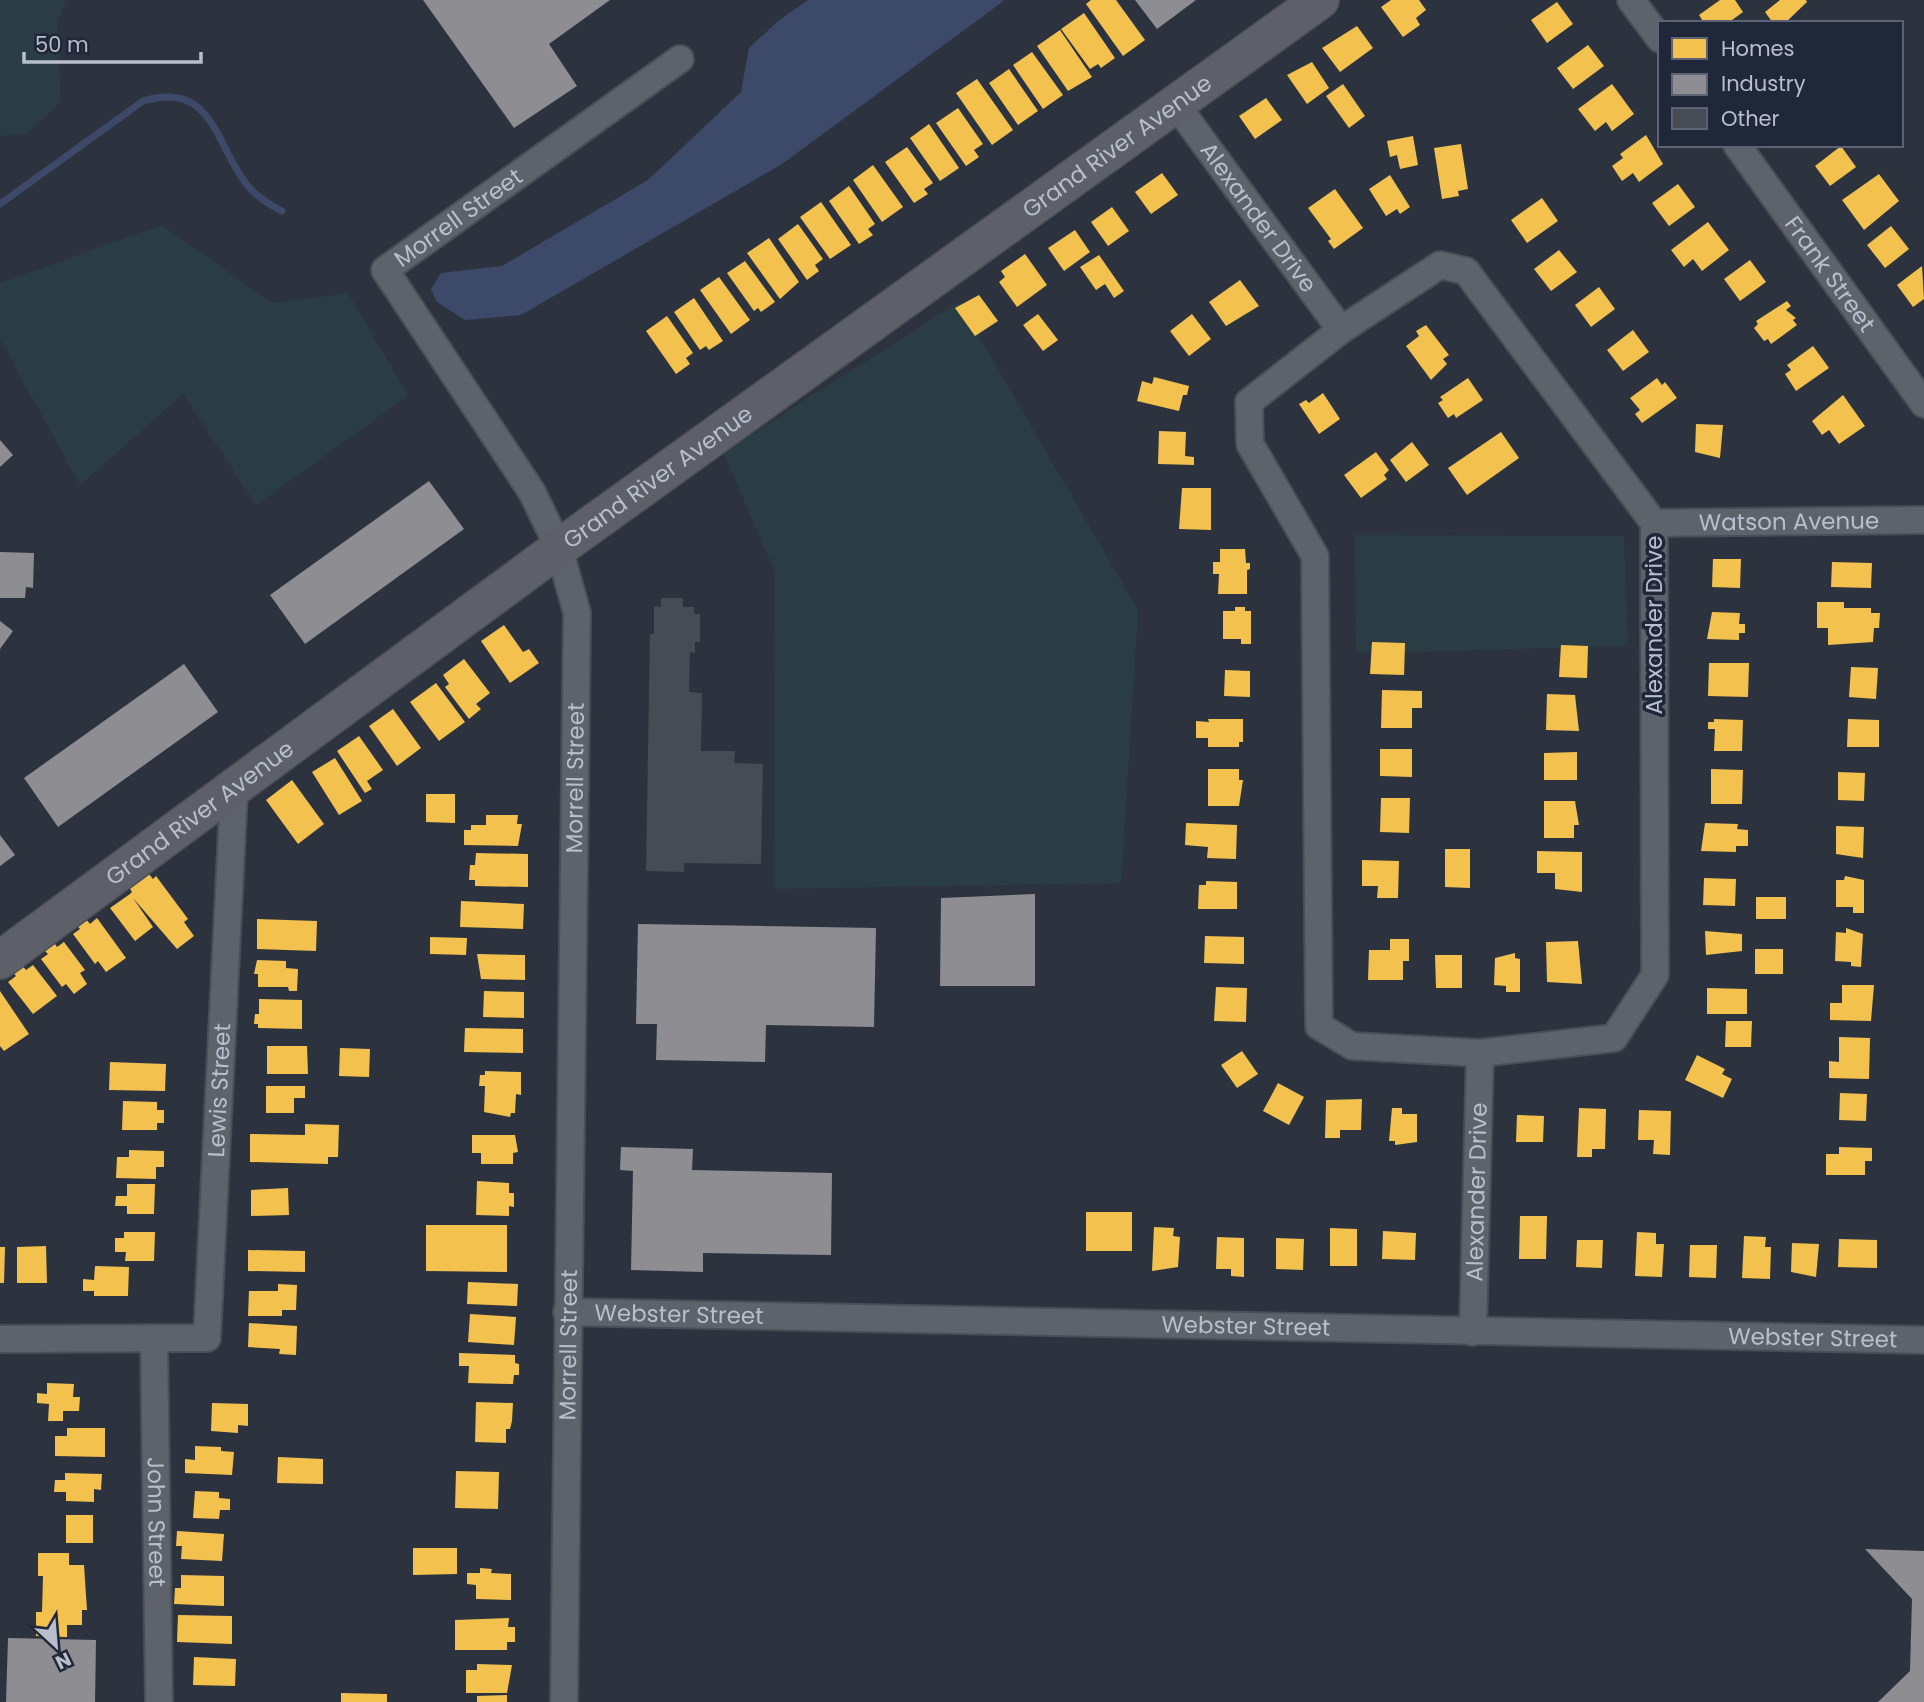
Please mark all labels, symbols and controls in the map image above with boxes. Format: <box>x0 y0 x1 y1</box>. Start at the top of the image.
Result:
scale bar <box>24 21 201 65</box>
legend <box>1658 21 1903 147</box>
text: 50 m <box>35 30 89 59</box>
text: Homes <box>1721 34 1795 63</box>
street label: Grand River Avenue <box>1016 67 1218 225</box>
text: Industry <box>1721 69 1806 98</box>
text: Other <box>1721 104 1780 133</box>
street label: Alexander Drive <box>1193 136 1324 299</box>
street label: Morrell Street <box>388 161 529 275</box>
street label: Frank Street <box>1777 209 1883 338</box>
street label: Grand River Avenue <box>556 398 759 556</box>
street label: Watson Avenue <box>1699 504 1879 539</box>
street label: Alexander Drive <box>1638 536 1670 714</box>
street label: Morrell Street <box>558 702 592 854</box>
street label: Grand River Avenue <box>99 733 300 893</box>
street label: Lewis Street <box>200 1022 238 1158</box>
street label: Alexander Drive <box>1458 1102 1495 1282</box>
street label: Morrell Street <box>551 1269 585 1421</box>
street label: Webster Street <box>594 1297 764 1332</box>
street label: Webster Street <box>1161 1308 1331 1344</box>
street label: Webster Street <box>1728 1320 1898 1355</box>
street label: John Street <box>140 1457 173 1587</box>
north arrow <box>21 1611 91 1681</box>
text: N <box>51 1646 76 1676</box>

